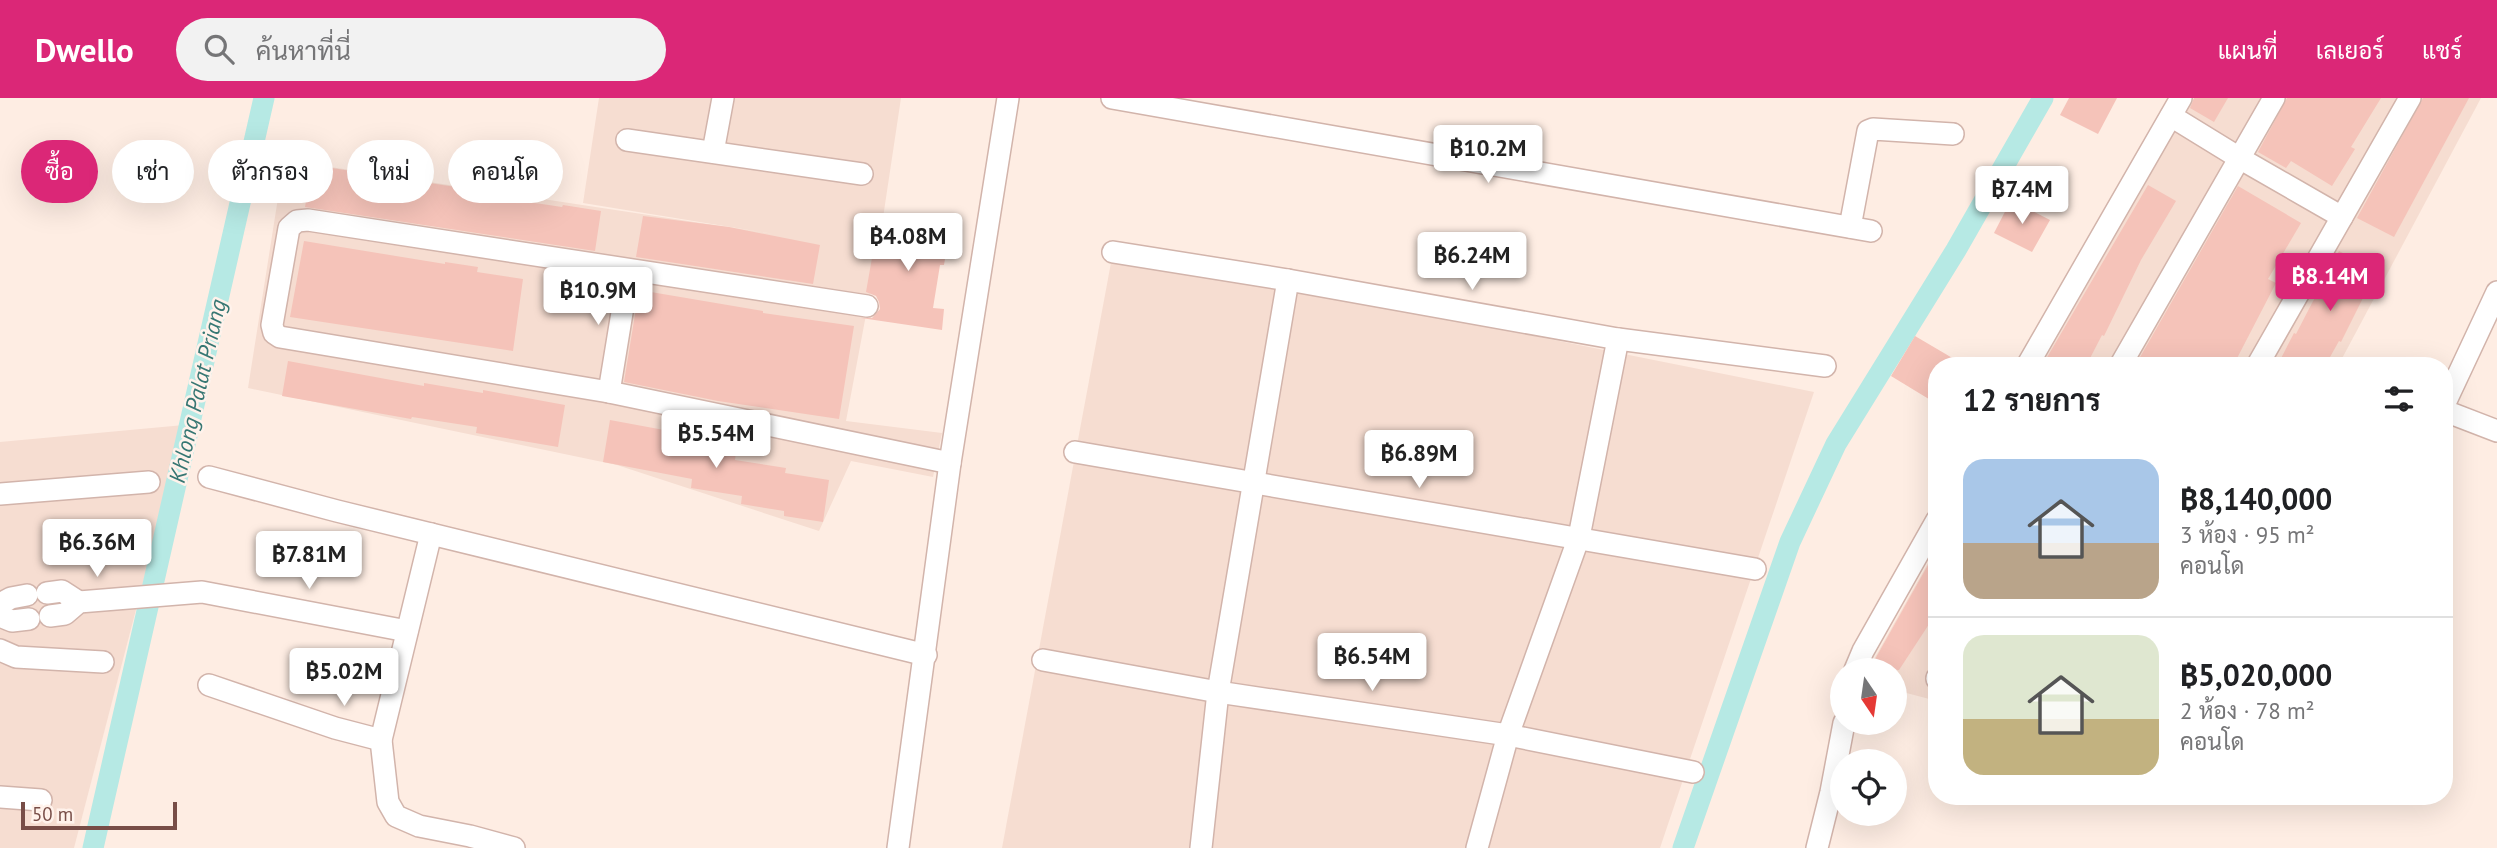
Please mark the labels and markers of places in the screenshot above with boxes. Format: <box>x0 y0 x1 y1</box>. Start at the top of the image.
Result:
pin: ฿10.2M <box>1431 126 1545 185</box>
pin: ฿7.4M <box>1973 166 2071 226</box>
pin: ฿4.08M <box>851 214 965 273</box>
pin: ฿6.24M <box>1415 232 1529 292</box>
pin: ฿8.14M <box>2273 254 2387 313</box>
pin: ฿10.9M <box>541 268 655 327</box>
pin: ฿5.54M <box>659 410 773 470</box>
pin: ฿6.89M <box>1362 430 1476 490</box>
pin: ฿6.36M <box>40 519 154 579</box>
pin: ฿7.81M <box>252 532 366 591</box>
pin: ฿6.54M <box>1315 634 1429 693</box>
pin: ฿5.02M <box>287 648 401 708</box>

